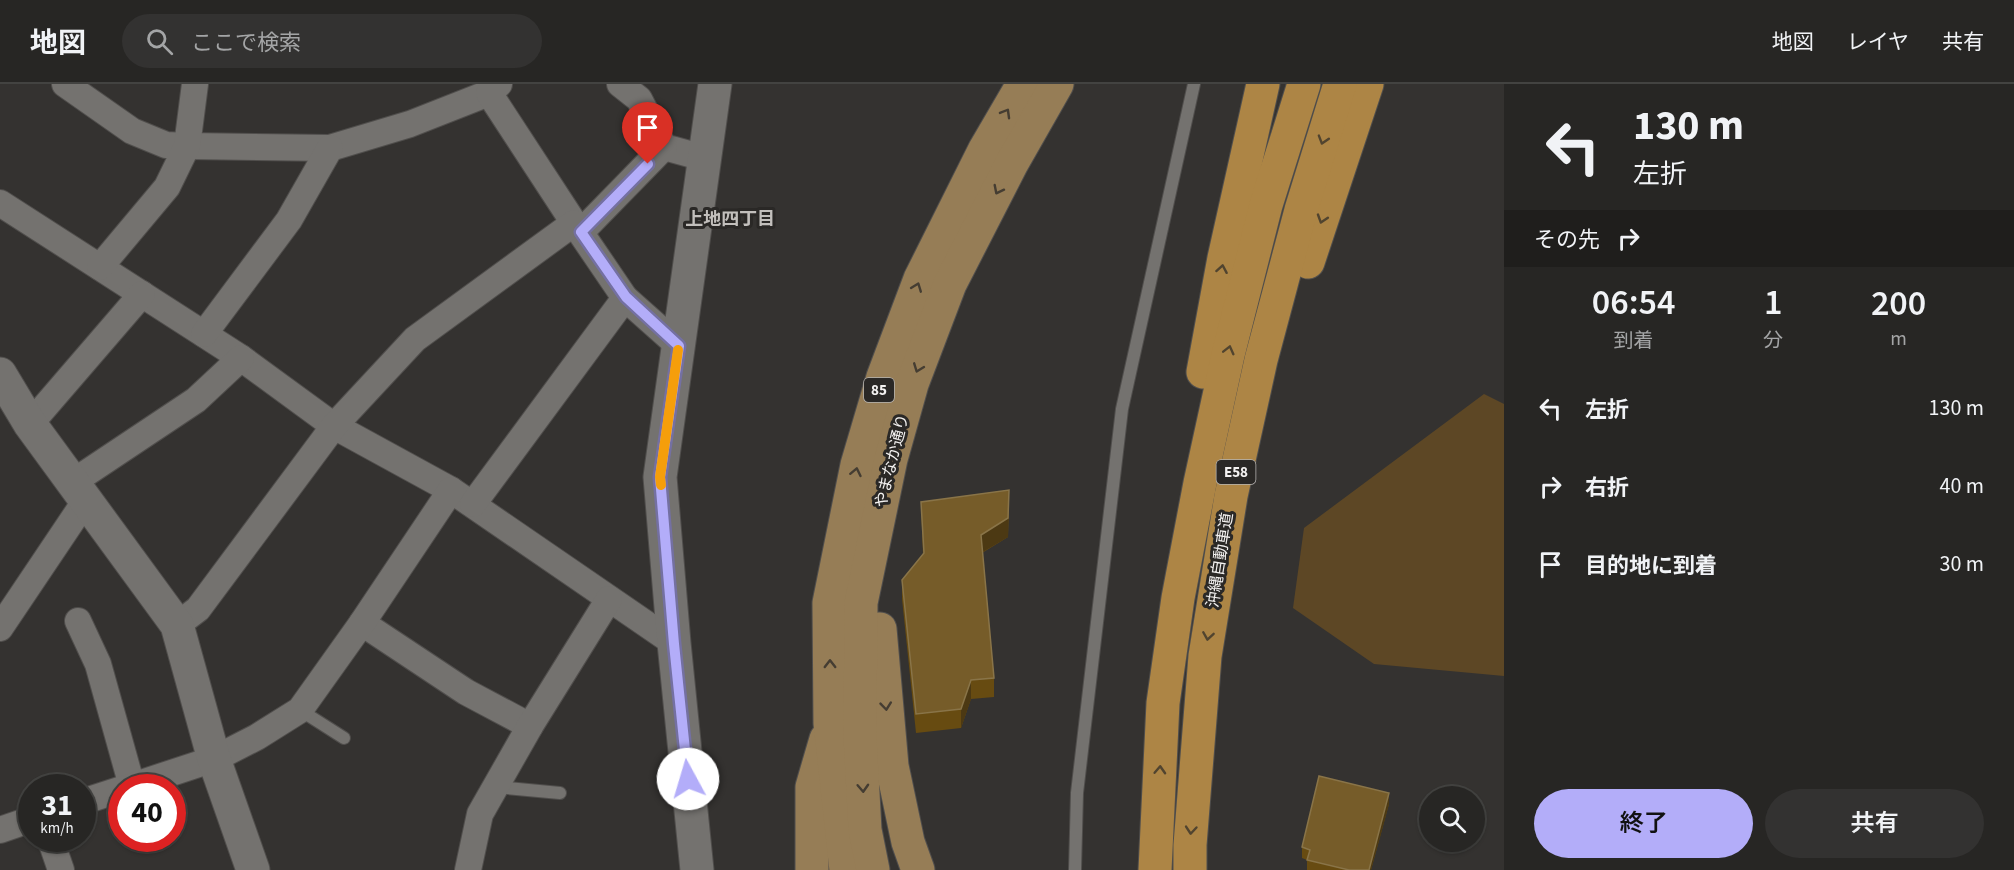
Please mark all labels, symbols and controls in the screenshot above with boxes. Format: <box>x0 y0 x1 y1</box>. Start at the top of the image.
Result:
search box <box>122 14 542 68</box>
text: 地図 <box>30 23 86 63</box>
icon: search <box>143 25 176 58</box>
text: ここで検索 <box>191 27 301 59</box>
text: 地図 <box>1772 27 1814 57</box>
text: レイヤ <box>1847 27 1909 57</box>
text: 共有 <box>1942 27 1984 57</box>
text: 130 m <box>1633 96 1744 156</box>
pin <box>622 102 673 164</box>
icon: left <box>1534 108 1612 186</box>
one-way arrow <box>999 109 1010 119</box>
icon: arrive <box>631 111 664 144</box>
one-way arrow <box>1318 134 1330 145</box>
text: 左折 <box>1633 155 1687 194</box>
one-way arrow <box>994 184 1005 194</box>
district label: 上地四丁目 <box>685 207 775 232</box>
one-way arrow <box>1317 213 1329 224</box>
icon: right <box>1612 222 1645 255</box>
text: その先 <box>1534 224 1600 256</box>
one-way arrow <box>1215 265 1227 274</box>
text: 06:54 <box>1592 277 1675 328</box>
text: 1 <box>1764 277 1782 328</box>
text: 200 <box>1871 278 1926 329</box>
one-way arrow <box>910 282 922 293</box>
text: m <box>1890 325 1907 353</box>
text: 到着 <box>1614 327 1654 355</box>
text: 分 <box>1763 327 1783 355</box>
one-way arrow <box>1222 345 1235 355</box>
one-way arrow <box>913 361 925 372</box>
road number: 85 <box>864 378 894 402</box>
icon: left <box>1534 392 1567 425</box>
text: 130 m <box>1929 392 1984 424</box>
text: 左折 <box>1585 394 1629 426</box>
street label: やまなか通り <box>870 412 914 510</box>
road number: E58 <box>1216 460 1256 484</box>
one-way arrow <box>848 467 861 477</box>
icon: right <box>1534 470 1567 503</box>
text: 40 m <box>1939 470 1984 502</box>
text: 右折 <box>1585 472 1629 504</box>
street label: 沖縄自動車道 <box>1202 511 1238 609</box>
icon: arrive <box>1534 548 1567 581</box>
text: 30 m <box>1939 548 1984 580</box>
text: 目的地に到着 <box>1585 550 1717 582</box>
one-way arrow <box>1203 631 1215 641</box>
one-way arrow <box>824 660 836 669</box>
one-way arrow <box>879 702 892 711</box>
position arrow <box>656 747 720 811</box>
one-way arrow <box>1153 765 1166 774</box>
speed limit sign: 40 <box>108 774 186 852</box>
one-way arrow <box>856 783 869 792</box>
text: 31 <box>41 784 73 827</box>
map controls <box>1419 786 1485 852</box>
button: search <box>1419 786 1485 852</box>
button: 終了 <box>1534 789 1753 858</box>
button: 共有 <box>1765 789 1984 858</box>
text: km/h <box>40 818 74 839</box>
one-way arrow <box>1185 826 1198 835</box>

